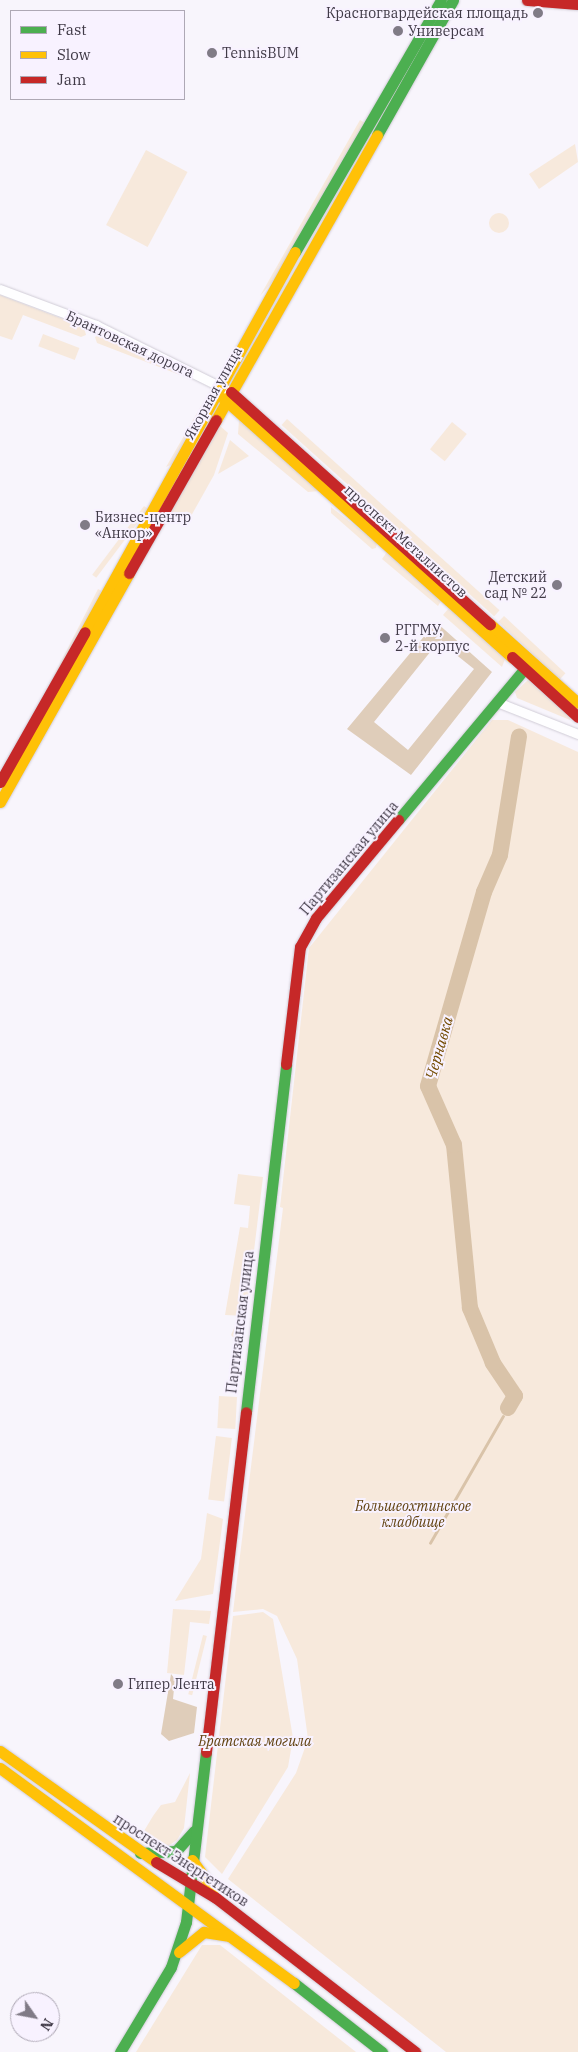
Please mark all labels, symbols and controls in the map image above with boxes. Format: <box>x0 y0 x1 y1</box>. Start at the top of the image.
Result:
place label: Красногвардейская площадь <box>326 5 528 21</box>
marker: Красногвардейская площадь <box>532 7 544 19</box>
legend <box>10 10 185 100</box>
text: Fast <box>57 20 87 39</box>
place label: Универсам <box>408 23 484 39</box>
marker: Универсам <box>392 25 404 37</box>
text: Slow <box>57 45 90 64</box>
place label: TennisBUM <box>222 45 299 61</box>
marker: TennisBUM <box>206 47 218 59</box>
text: Jam <box>57 70 86 89</box>
street label: Брантовская дорога <box>63 307 197 381</box>
street label: Якорная улица <box>181 344 245 442</box>
street label: проспект Металлистов <box>341 481 471 601</box>
place label: Бизнес-центр «Анкор» <box>95 509 191 542</box>
marker: Бизнес-центр «Анкор» <box>79 519 91 531</box>
place label: Детский сад № 22 <box>485 569 547 602</box>
marker: Детский сад № 22 <box>551 579 563 591</box>
place label: РГГМУ, 2-й корпус <box>395 622 470 654</box>
marker: РГГМУ, 2-й корпус <box>379 632 391 644</box>
street label: Партизанская улица <box>296 798 402 918</box>
water label: Чернавка <box>421 1014 457 1082</box>
street label: Партизанская улица <box>223 1250 257 1394</box>
park label: Большеохтинское кладбище <box>355 1498 471 1530</box>
place label: Гипер Лента <box>128 1676 215 1692</box>
marker: Гипер Лента <box>112 1678 124 1690</box>
park label: Братская могила <box>198 1733 312 1749</box>
street label: проспект Энергетиков <box>110 1810 252 1910</box>
north arrow <box>10 1992 60 2042</box>
text: N <box>36 2015 57 2034</box>

